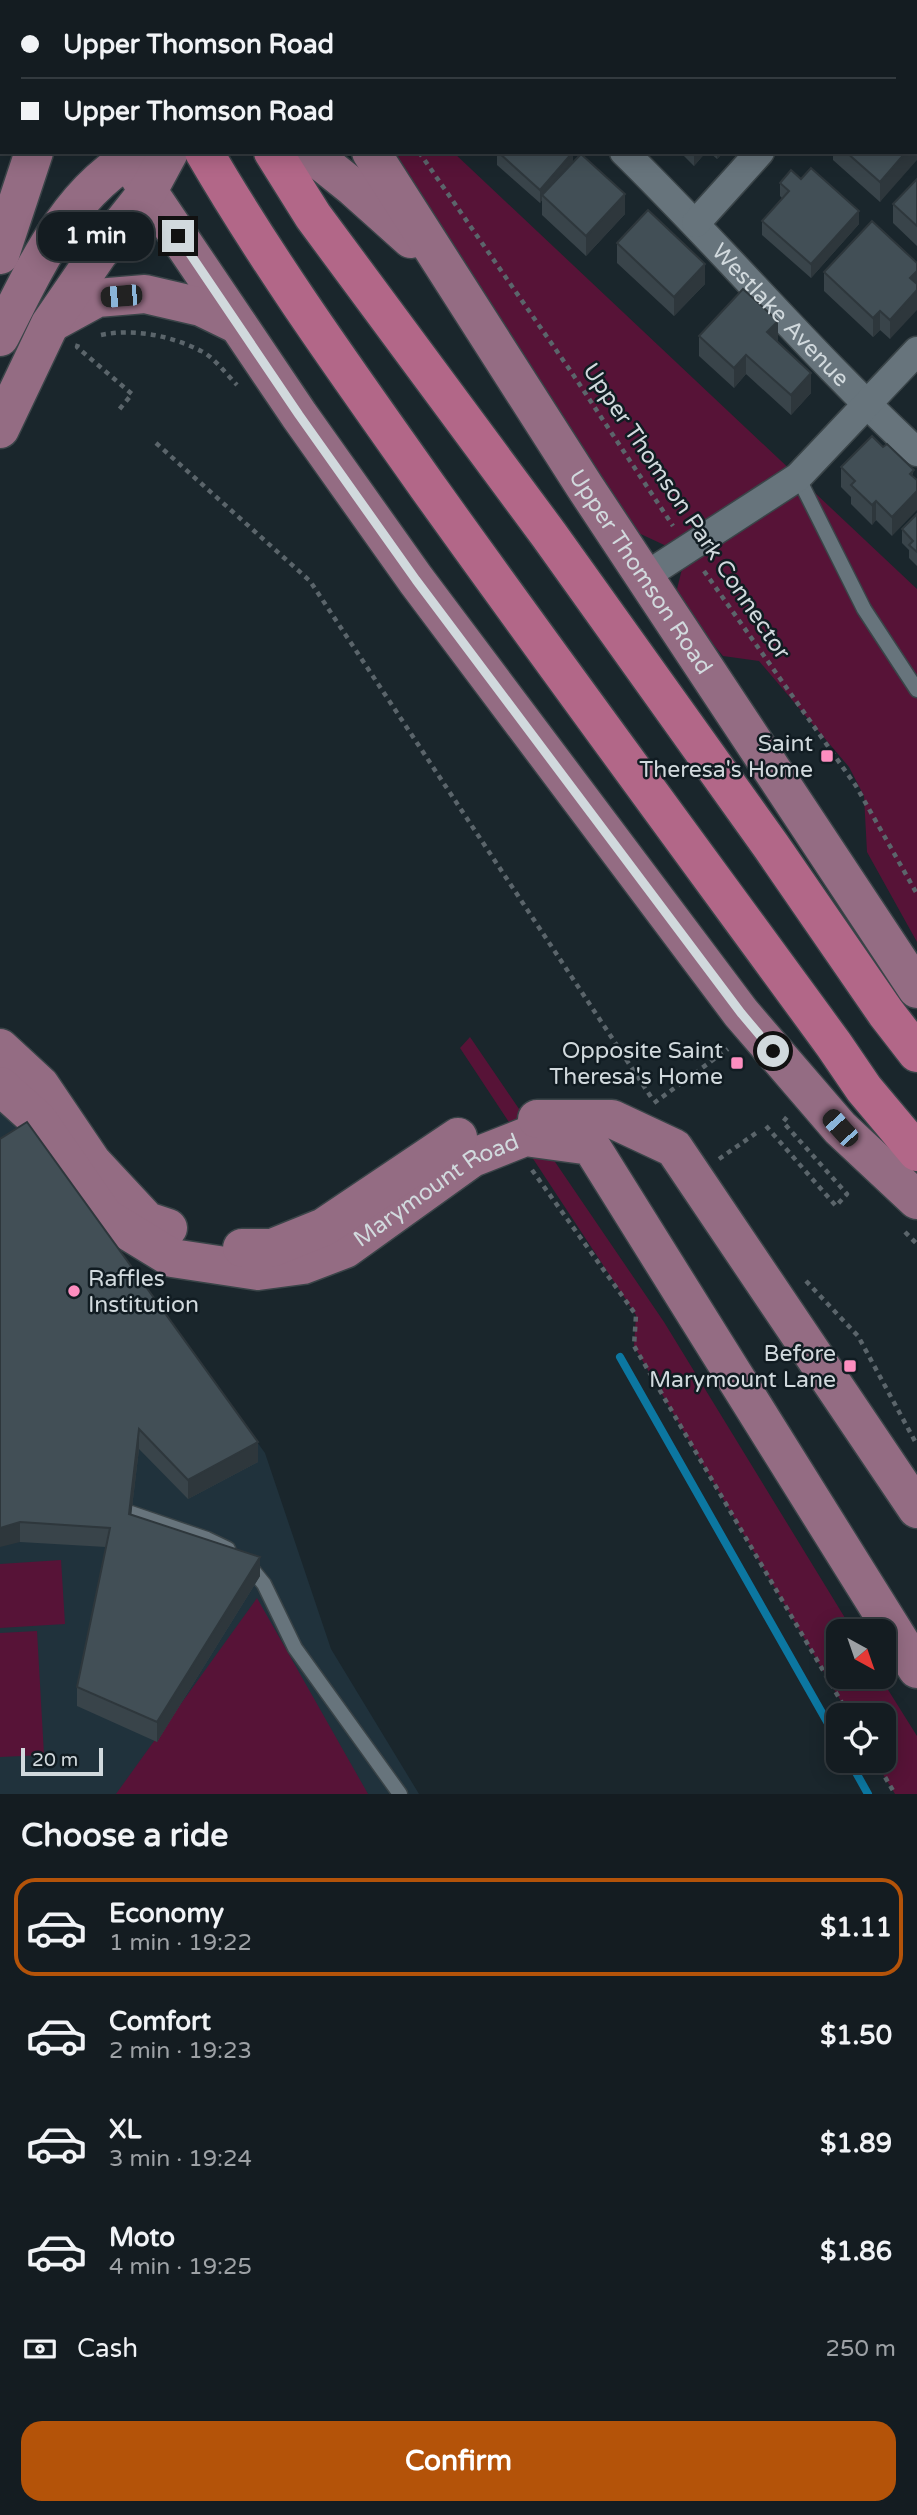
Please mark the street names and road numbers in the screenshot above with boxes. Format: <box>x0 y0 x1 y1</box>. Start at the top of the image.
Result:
street label: Westlake Avenue <box>705 238 855 393</box>
street label: Upper Thomson Park Connector <box>576 358 796 665</box>
street label: Upper Thomson Road <box>562 465 718 680</box>
street label: Marymount Road <box>348 1128 523 1253</box>

